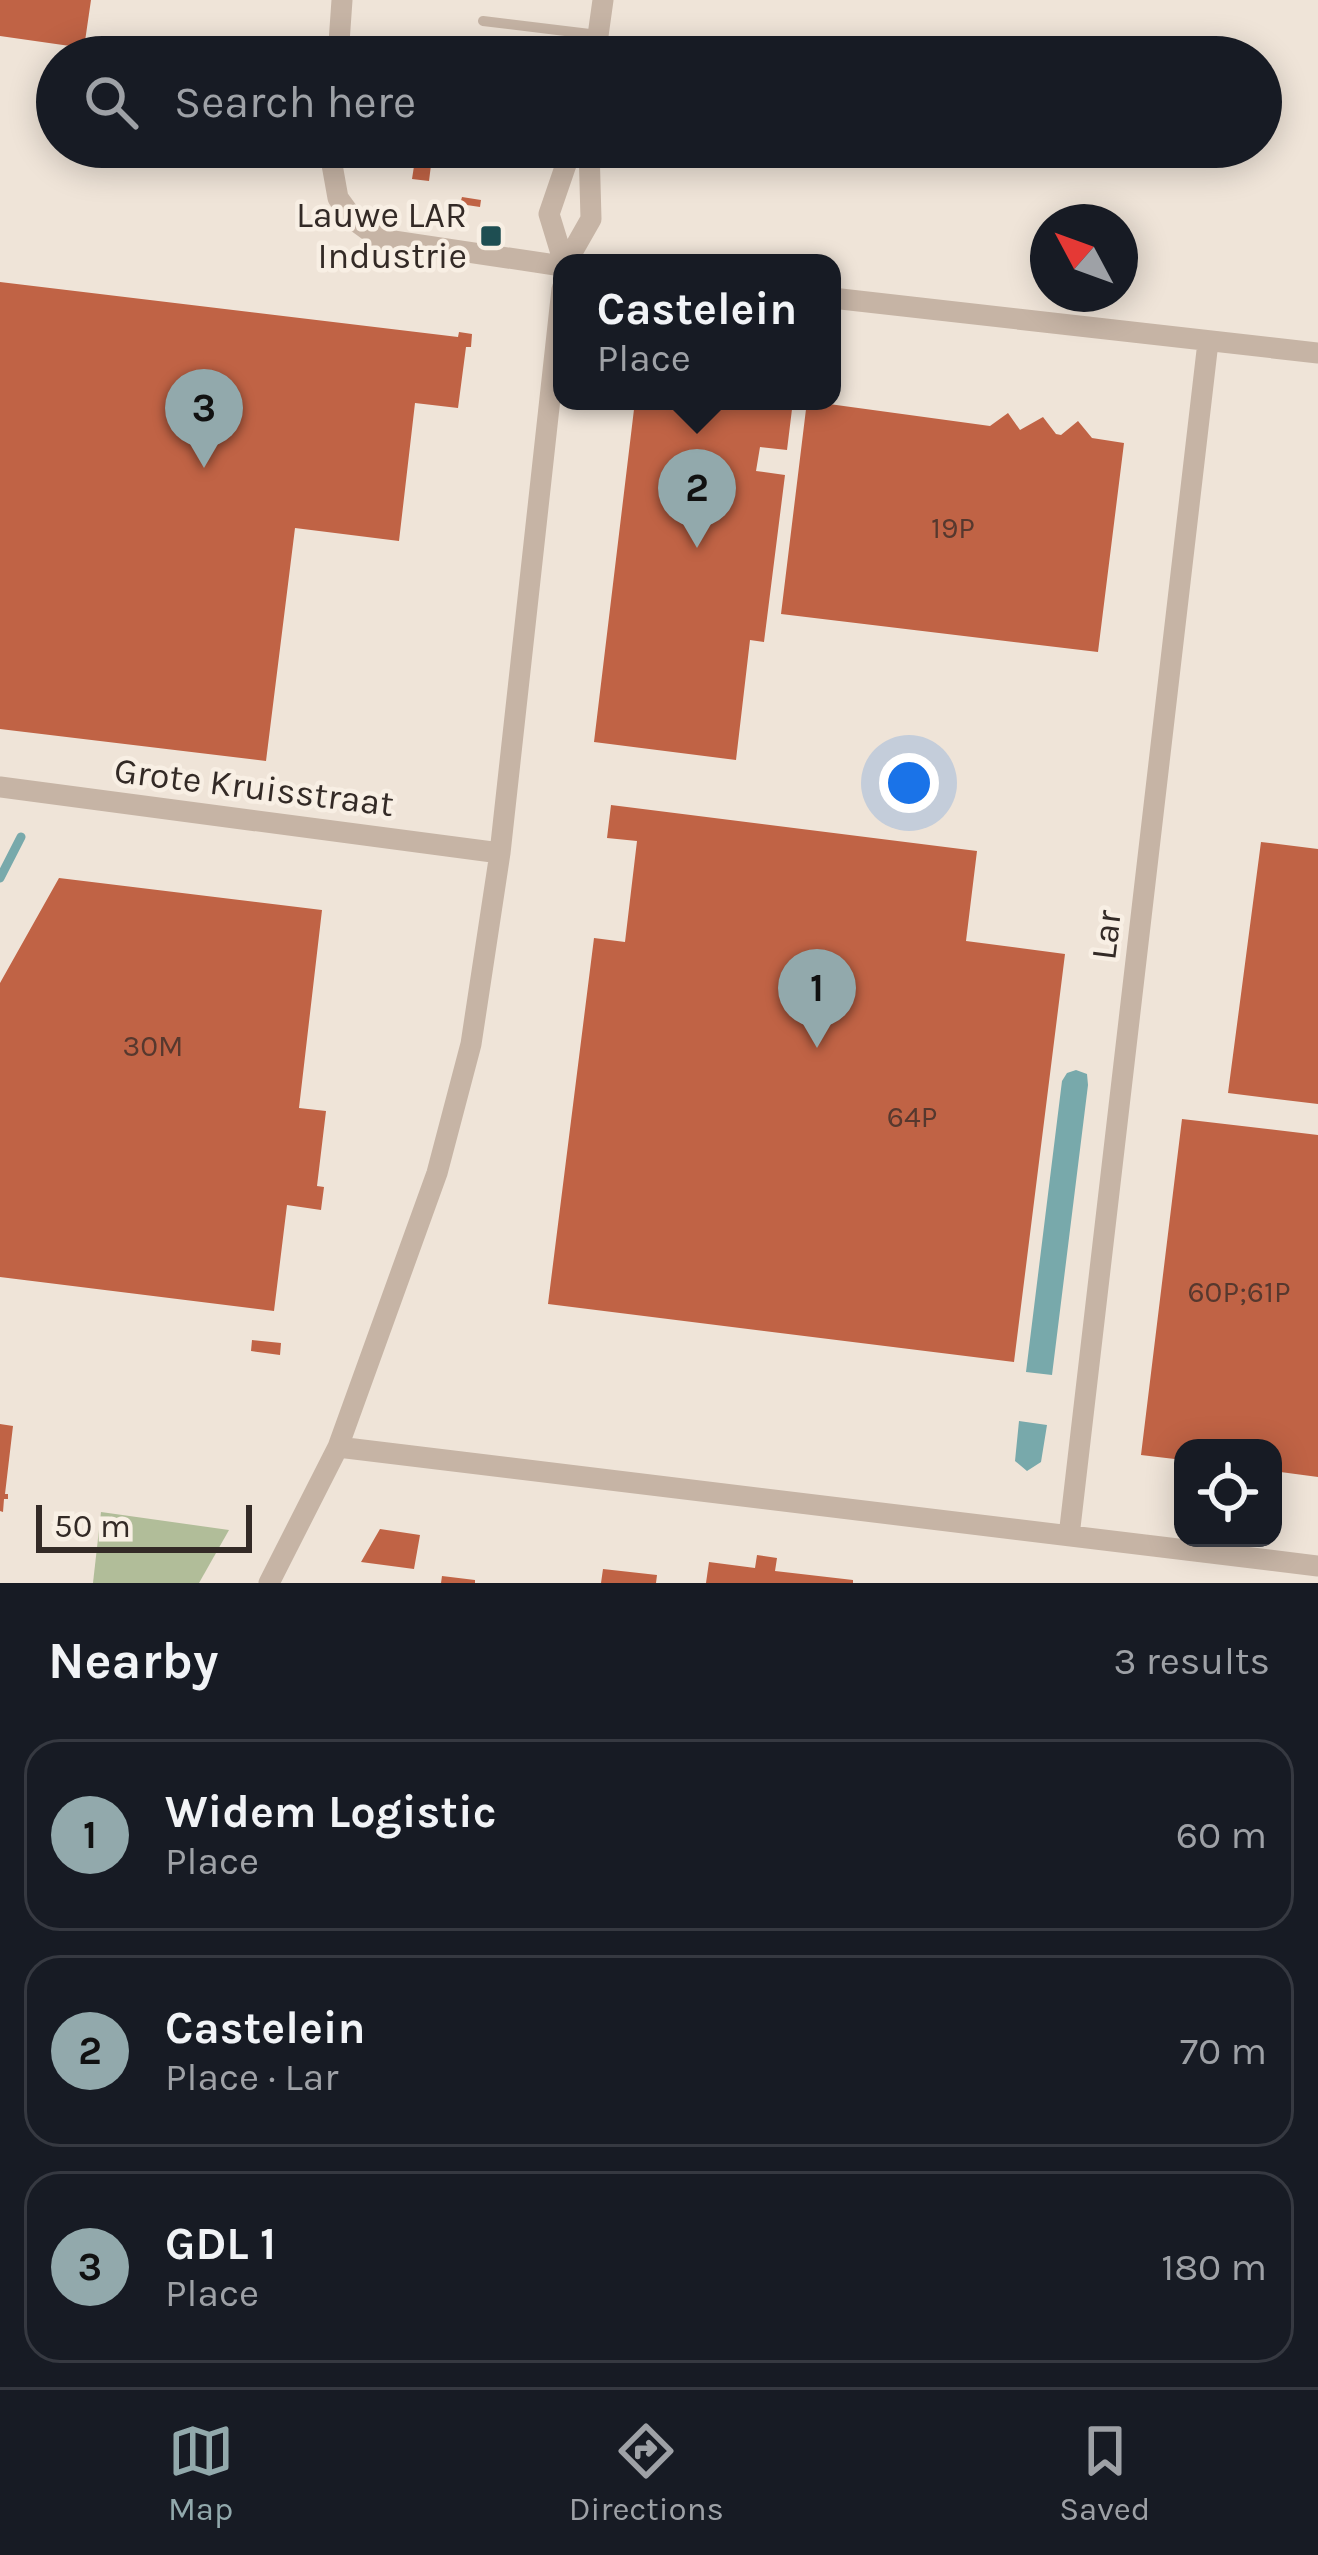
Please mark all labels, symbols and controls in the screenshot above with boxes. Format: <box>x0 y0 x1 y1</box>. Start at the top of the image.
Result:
search box <box>36 36 1282 168</box>
icon: search <box>78 69 144 135</box>
text: Search here <box>174 76 416 128</box>
place label: Lauwe LAR Industrie <box>296 194 467 277</box>
north arrow <box>1030 204 1138 312</box>
marker: Lauwe LAR Industrie <box>478 223 504 249</box>
popup <box>553 254 841 410</box>
text: Castelein <box>597 283 797 335</box>
text: Place <box>597 335 691 381</box>
pin: 3 <box>165 369 243 468</box>
pin: 2 <box>658 449 736 548</box>
house number: 19P <box>931 510 975 546</box>
street label: Grote Kruisstraat <box>112 749 396 825</box>
your location <box>879 753 939 813</box>
street label: Lar <box>1082 907 1130 962</box>
pin: 1 <box>778 949 856 1048</box>
house number: 30M <box>123 1028 183 1064</box>
house number: 64P <box>887 1099 937 1135</box>
house number: 60P;61P <box>1187 1274 1291 1310</box>
map controls <box>1174 1439 1282 1547</box>
button: locate <box>1174 1439 1282 1547</box>
scale bar <box>36 1499 252 1552</box>
text: 50 m <box>54 1507 131 1545</box>
text: Nearby <box>48 1631 218 1691</box>
text: 3 results <box>1113 1638 1270 1684</box>
text: Widem Logistic <box>165 1786 497 1838</box>
text: 1 <box>83 1812 97 1858</box>
text: 60 m <box>1176 1812 1267 1858</box>
text: Place <box>165 1838 259 1884</box>
text: Castelein <box>165 2002 366 2054</box>
text: 2 <box>78 2028 102 2074</box>
text: 70 m <box>1180 2028 1267 2074</box>
text: Place · Lar <box>165 2054 338 2100</box>
text: GDL 1 <box>165 2218 276 2270</box>
text: 3 <box>78 2244 102 2290</box>
text: 180 m <box>1161 2244 1267 2290</box>
text: Place <box>165 2270 259 2316</box>
tab: Map <box>168 2418 234 2528</box>
tab: Directions <box>569 2418 724 2528</box>
tab: Saved <box>1059 2418 1150 2528</box>

